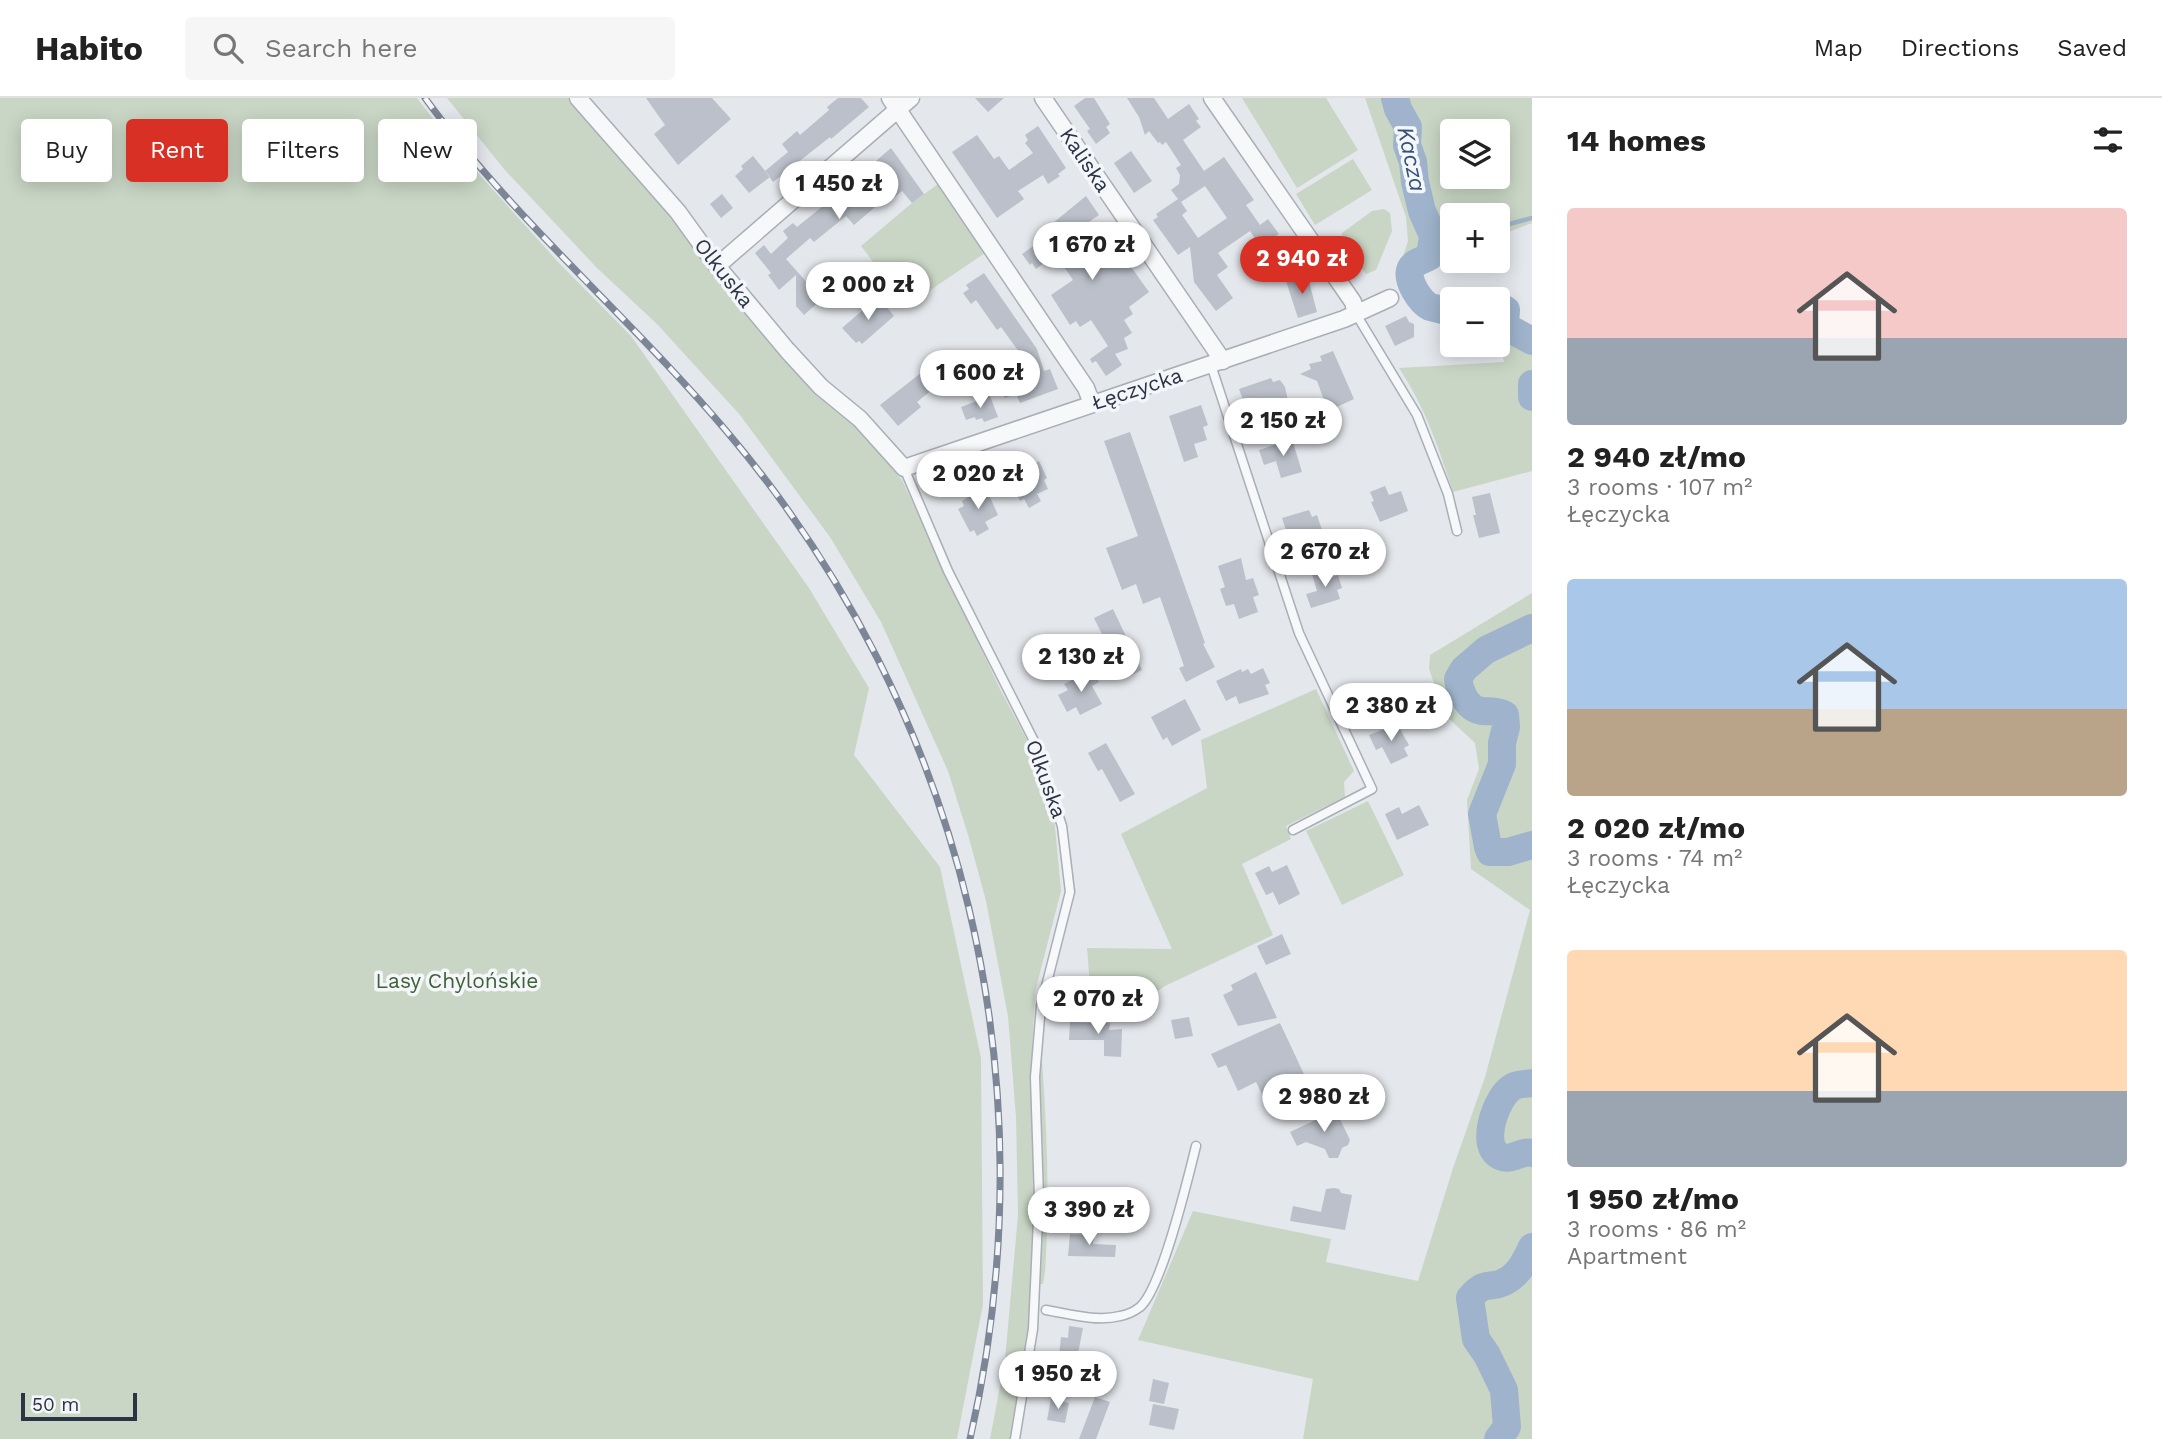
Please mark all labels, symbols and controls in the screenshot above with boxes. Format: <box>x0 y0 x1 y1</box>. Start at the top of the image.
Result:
search box <box>185 17 675 80</box>
text: Habito <box>35 29 143 68</box>
icon: search <box>209 29 247 67</box>
text: Search here <box>265 33 417 63</box>
text: Map <box>1814 34 1863 62</box>
text: Directions <box>1901 34 2019 62</box>
text: Saved <box>2057 34 2127 62</box>
chip: Buy <box>21 119 112 182</box>
chip: Rent <box>126 119 228 182</box>
chip: Filters <box>242 119 364 182</box>
chip: New <box>378 119 477 182</box>
map controls <box>1440 119 1510 357</box>
button: layers <box>1440 119 1510 189</box>
icon: filters <box>2089 121 2127 159</box>
street label: Kaliska <box>1055 123 1116 197</box>
text: 14 homes <box>1567 123 1706 158</box>
water label: Kacza <box>1391 124 1432 194</box>
pin: 1 450 zł <box>767 162 911 221</box>
text: 1 450 zł <box>795 170 883 197</box>
button: + <box>1440 203 1510 273</box>
pin: 1 670 zł <box>1020 222 1164 282</box>
text: 1 670 zł <box>1049 231 1135 258</box>
street label: Olkuska <box>689 233 759 313</box>
pin: 2 940 zł <box>1230 236 1374 296</box>
text: 2 940 zł <box>1256 245 1348 272</box>
icon: home <box>1784 253 1910 379</box>
pin: 2 000 zł <box>796 262 940 322</box>
text: 2 000 zł <box>822 271 914 298</box>
button: − <box>1440 287 1510 357</box>
pin: 1 600 zł <box>908 350 1052 410</box>
text: 1 600 zł <box>936 359 1024 386</box>
street label: Łęczycka <box>1088 362 1186 415</box>
pin: 2 150 zł <box>1211 398 1355 458</box>
text: 2 150 zł <box>1240 407 1326 434</box>
text: 2 940 zł/mo <box>1567 439 1746 474</box>
pin: 2 020 zł <box>906 452 1050 511</box>
text: 2 020 zł <box>932 460 1024 487</box>
text: 3 rooms · 107 m² <box>1567 474 1753 501</box>
text: Łęczycka <box>1567 501 1670 528</box>
pin: 2 670 zł <box>1253 530 1397 589</box>
text: 2 670 zł <box>1280 538 1370 565</box>
icon: home <box>1784 624 1910 750</box>
pin: 2 130 zł <box>1009 634 1153 694</box>
text: 2 130 zł <box>1038 643 1124 670</box>
pin: 2 380 zł <box>1319 684 1463 743</box>
text: 2 380 zł <box>1346 692 1436 719</box>
street label: Olkuska <box>1021 736 1072 822</box>
text: 2 020 zł/mo <box>1567 810 1745 845</box>
text: 3 rooms · 74 m² <box>1567 845 1742 872</box>
text: Łęczycka <box>1567 872 1670 899</box>
park label: Lasy Chylońskie <box>375 968 539 993</box>
pin: 2 070 zł <box>1026 976 1170 1036</box>
text: 2 070 zł <box>1053 985 1143 1012</box>
icon: home <box>1784 995 1910 1121</box>
pin: 2 980 zł <box>1252 1074 1396 1134</box>
text: 2 980 zł <box>1278 1083 1370 1110</box>
text: 1 950 zł/mo <box>1567 1181 1739 1216</box>
pin: 3 390 zł <box>1017 1188 1161 1247</box>
text: 3 390 zł <box>1044 1196 1134 1223</box>
text: 3 rooms · 86 m² <box>1567 1216 1746 1243</box>
text: Apartment <box>1567 1243 1687 1270</box>
pin: 1 950 zł <box>986 1352 1130 1411</box>
text: 1 950 zł <box>1015 1360 1101 1387</box>
scale bar <box>21 1390 136 1422</box>
text: 50 m <box>32 1393 79 1416</box>

